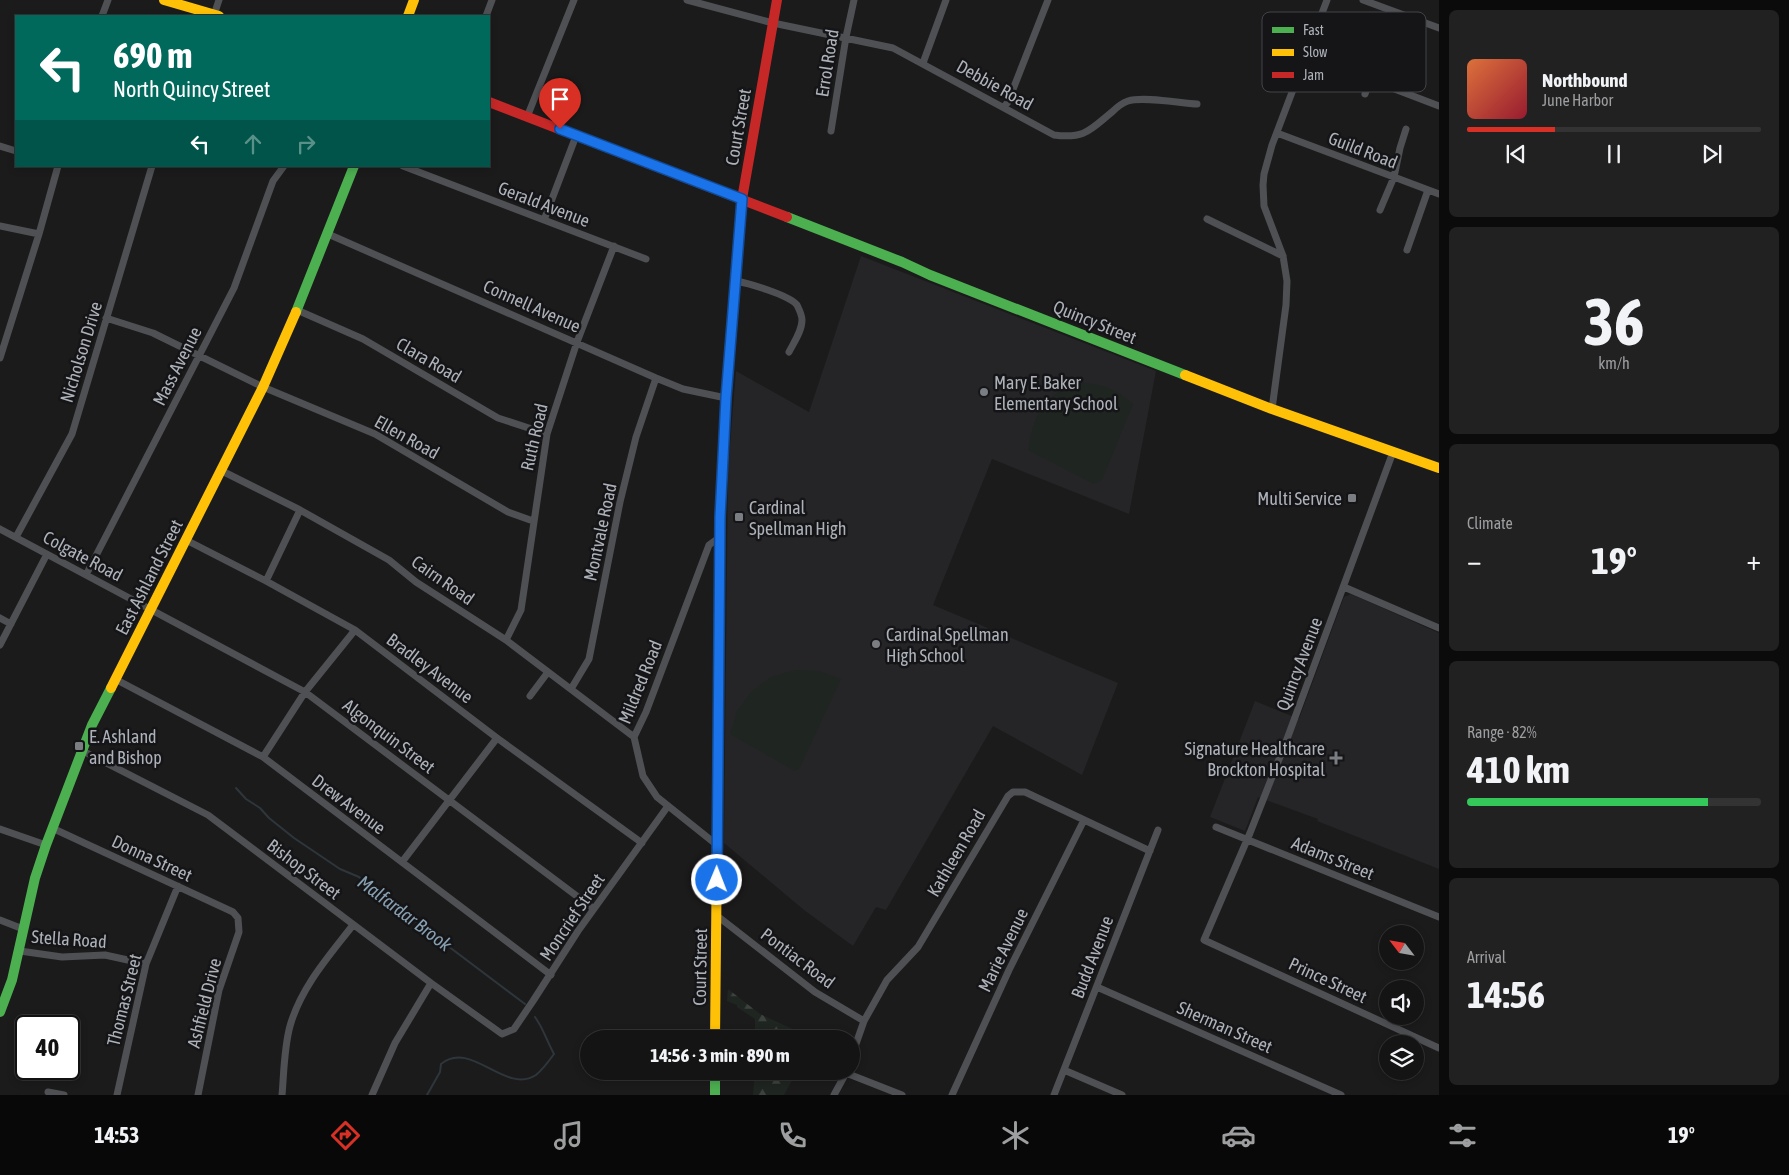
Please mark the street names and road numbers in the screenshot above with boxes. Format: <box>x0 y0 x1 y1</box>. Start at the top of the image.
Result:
street label: Errol Road <box>811 28 843 98</box>
street label: Debbie Road <box>953 55 1037 115</box>
street label: Court Street <box>721 87 755 167</box>
street label: Guild Road <box>1325 127 1401 173</box>
street label: Gerald Avenue <box>495 177 593 231</box>
street label: Connell Avenue <box>480 275 584 337</box>
street label: Quincy Street <box>1050 296 1140 348</box>
street label: Nicholson Drive <box>56 299 106 405</box>
street label: Mass Avenue <box>148 323 206 409</box>
street label: Clara Road <box>393 333 465 387</box>
street label: Ruth Road <box>516 401 552 473</box>
street label: Ellen Road <box>371 411 443 463</box>
street label: Montvale Road <box>579 481 621 583</box>
street label: East Ashland Street <box>111 516 187 638</box>
street label: Colgate Road <box>40 526 126 586</box>
street label: Cairn Road <box>408 551 478 609</box>
street label: Quincy Avenue <box>1272 614 1326 714</box>
street label: Bradley Avenue <box>383 629 477 707</box>
street label: Mildred Road <box>614 637 666 727</box>
street label: Algonquin Street <box>339 695 439 777</box>
street label: Drew Avenue <box>308 770 390 838</box>
street label: Kathleen Road <box>923 806 989 900</box>
street label: Donna Street <box>108 830 196 886</box>
street label: Adams Street <box>1289 832 1377 884</box>
street label: Bishop Street <box>263 835 345 903</box>
street label: Moncrief Street <box>535 869 609 965</box>
street label: Marie Avenue <box>974 905 1032 995</box>
street label: Budd Avenue <box>1067 913 1117 1001</box>
street label: Pontiac Road <box>757 923 839 993</box>
street label: Stella Road <box>31 926 107 952</box>
street label: Court Street <box>689 928 711 1006</box>
street label: Thomas Street <box>102 952 146 1048</box>
street label: Prince Street <box>1286 953 1370 1007</box>
street label: Ashfield Drive <box>183 956 225 1050</box>
street label: Sherman Street <box>1174 997 1276 1057</box>

